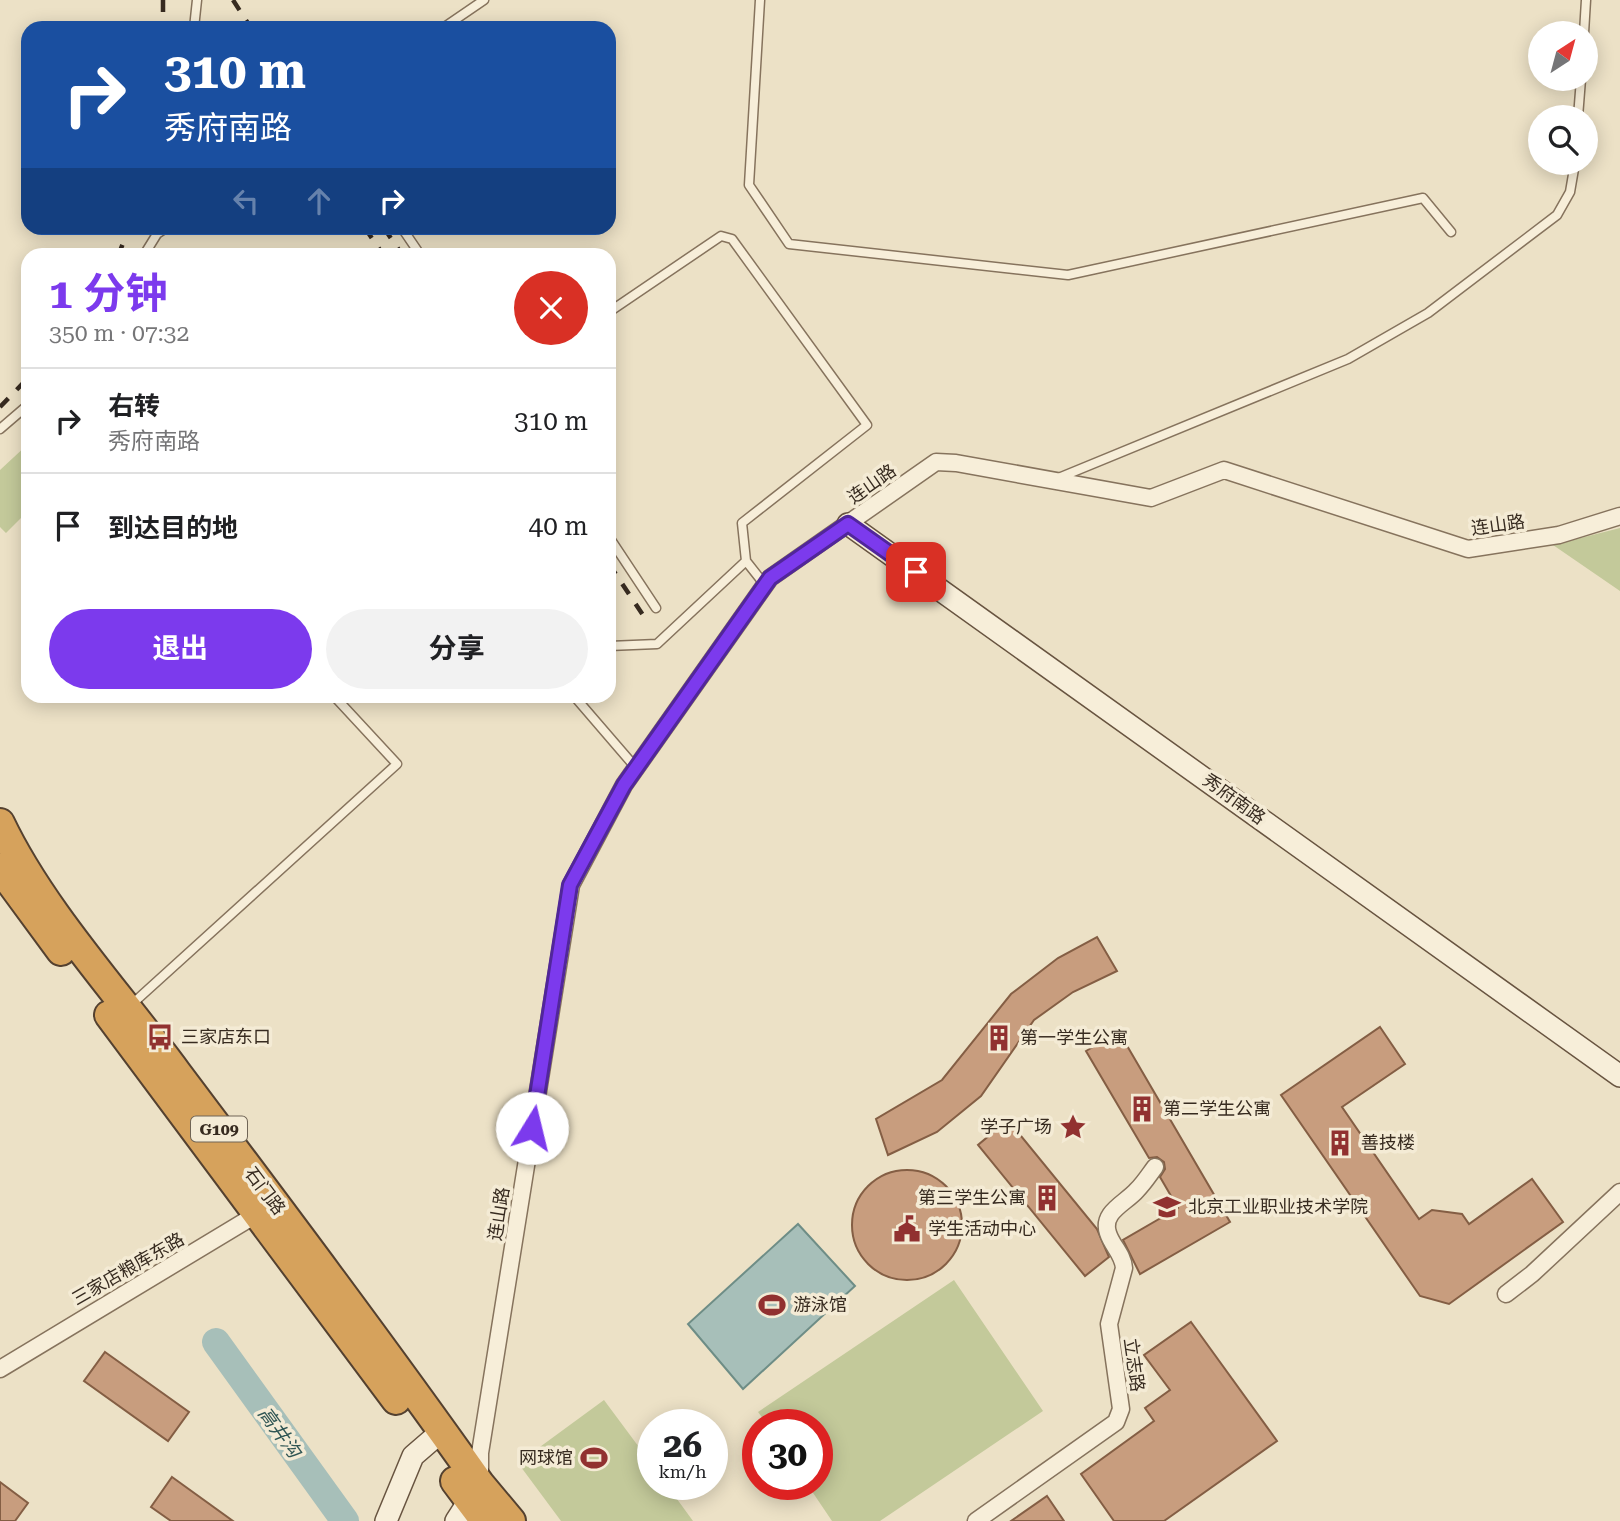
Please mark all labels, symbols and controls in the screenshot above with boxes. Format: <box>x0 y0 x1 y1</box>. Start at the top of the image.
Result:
north arrow <box>1528 21 1598 91</box>
map controls <box>1528 21 1598 175</box>
text: 310 m <box>164 43 306 100</box>
icon: right <box>49 49 140 140</box>
button: search <box>1528 105 1598 175</box>
text: 秀府南路 <box>164 109 292 147</box>
icon: left <box>227 182 265 220</box>
icon: ahead <box>300 182 338 220</box>
icon: right <box>373 182 411 220</box>
text: 1 分钟 <box>49 269 167 318</box>
button: close <box>514 271 588 345</box>
text: 350 m · 07:32 <box>49 320 189 347</box>
text: 右转 <box>108 391 160 421</box>
icon: right <box>49 402 87 440</box>
text: 310 m <box>514 406 588 436</box>
text: 秀府南路 <box>108 428 200 455</box>
street label: 连山路 <box>844 460 900 508</box>
icon: arrive <box>49 507 87 545</box>
street label: 连山路 <box>1470 510 1526 539</box>
text: 40 m <box>529 511 588 541</box>
text: 到达目的地 <box>108 513 238 543</box>
pin <box>886 542 946 602</box>
icon: arrive <box>897 553 935 591</box>
button: 退出 <box>49 609 312 689</box>
button: 分享 <box>326 609 588 689</box>
street label: 秀府南路 <box>1199 769 1270 828</box>
bus stop icon: 三家店东口 <box>145 1022 175 1052</box>
building icon: 第一学生公寓 <box>984 1023 1014 1053</box>
place label: 三家店东口 <box>181 1026 271 1047</box>
place label: 第一学生公寓 <box>1020 1027 1128 1048</box>
position arrow <box>495 1091 569 1165</box>
building icon: 第二学生公寓 <box>1127 1094 1157 1124</box>
place label: 第二学生公寓 <box>1163 1098 1271 1119</box>
place icon: 学子广场 <box>1058 1112 1088 1142</box>
road number: G109 <box>191 1116 247 1142</box>
place label: 学子广场 <box>980 1116 1052 1137</box>
building icon: 善技楼 <box>1325 1128 1355 1158</box>
place label: 善技楼 <box>1361 1132 1415 1153</box>
street label: 石门路 <box>241 1163 290 1219</box>
building icon: 第三学生公寓 <box>1032 1183 1062 1213</box>
street label: 连山路 <box>484 1186 513 1242</box>
place label: 第三学生公寓 <box>918 1187 1026 1208</box>
school or university icon: 北京工业职业技术学院 <box>1152 1192 1182 1222</box>
place label: 北京工业职业技术学院 <box>1188 1196 1368 1217</box>
public building icon: 学生活动中心 <box>892 1214 922 1244</box>
place label: 学生活动中心 <box>928 1218 1036 1239</box>
street label: 三家店粮库东路 <box>68 1228 188 1309</box>
sports icon: 游泳馆 <box>757 1290 787 1320</box>
place label: 游泳馆 <box>793 1294 847 1315</box>
street label: 立志路 <box>1120 1337 1149 1393</box>
water label: 高井沟 <box>254 1402 307 1464</box>
speed limit sign: 30 <box>742 1409 833 1500</box>
text: 26 <box>663 1425 702 1466</box>
sports icon: 网球馆 <box>579 1443 609 1473</box>
place label: 网球馆 <box>519 1447 573 1468</box>
text: km/h <box>658 1461 707 1482</box>

